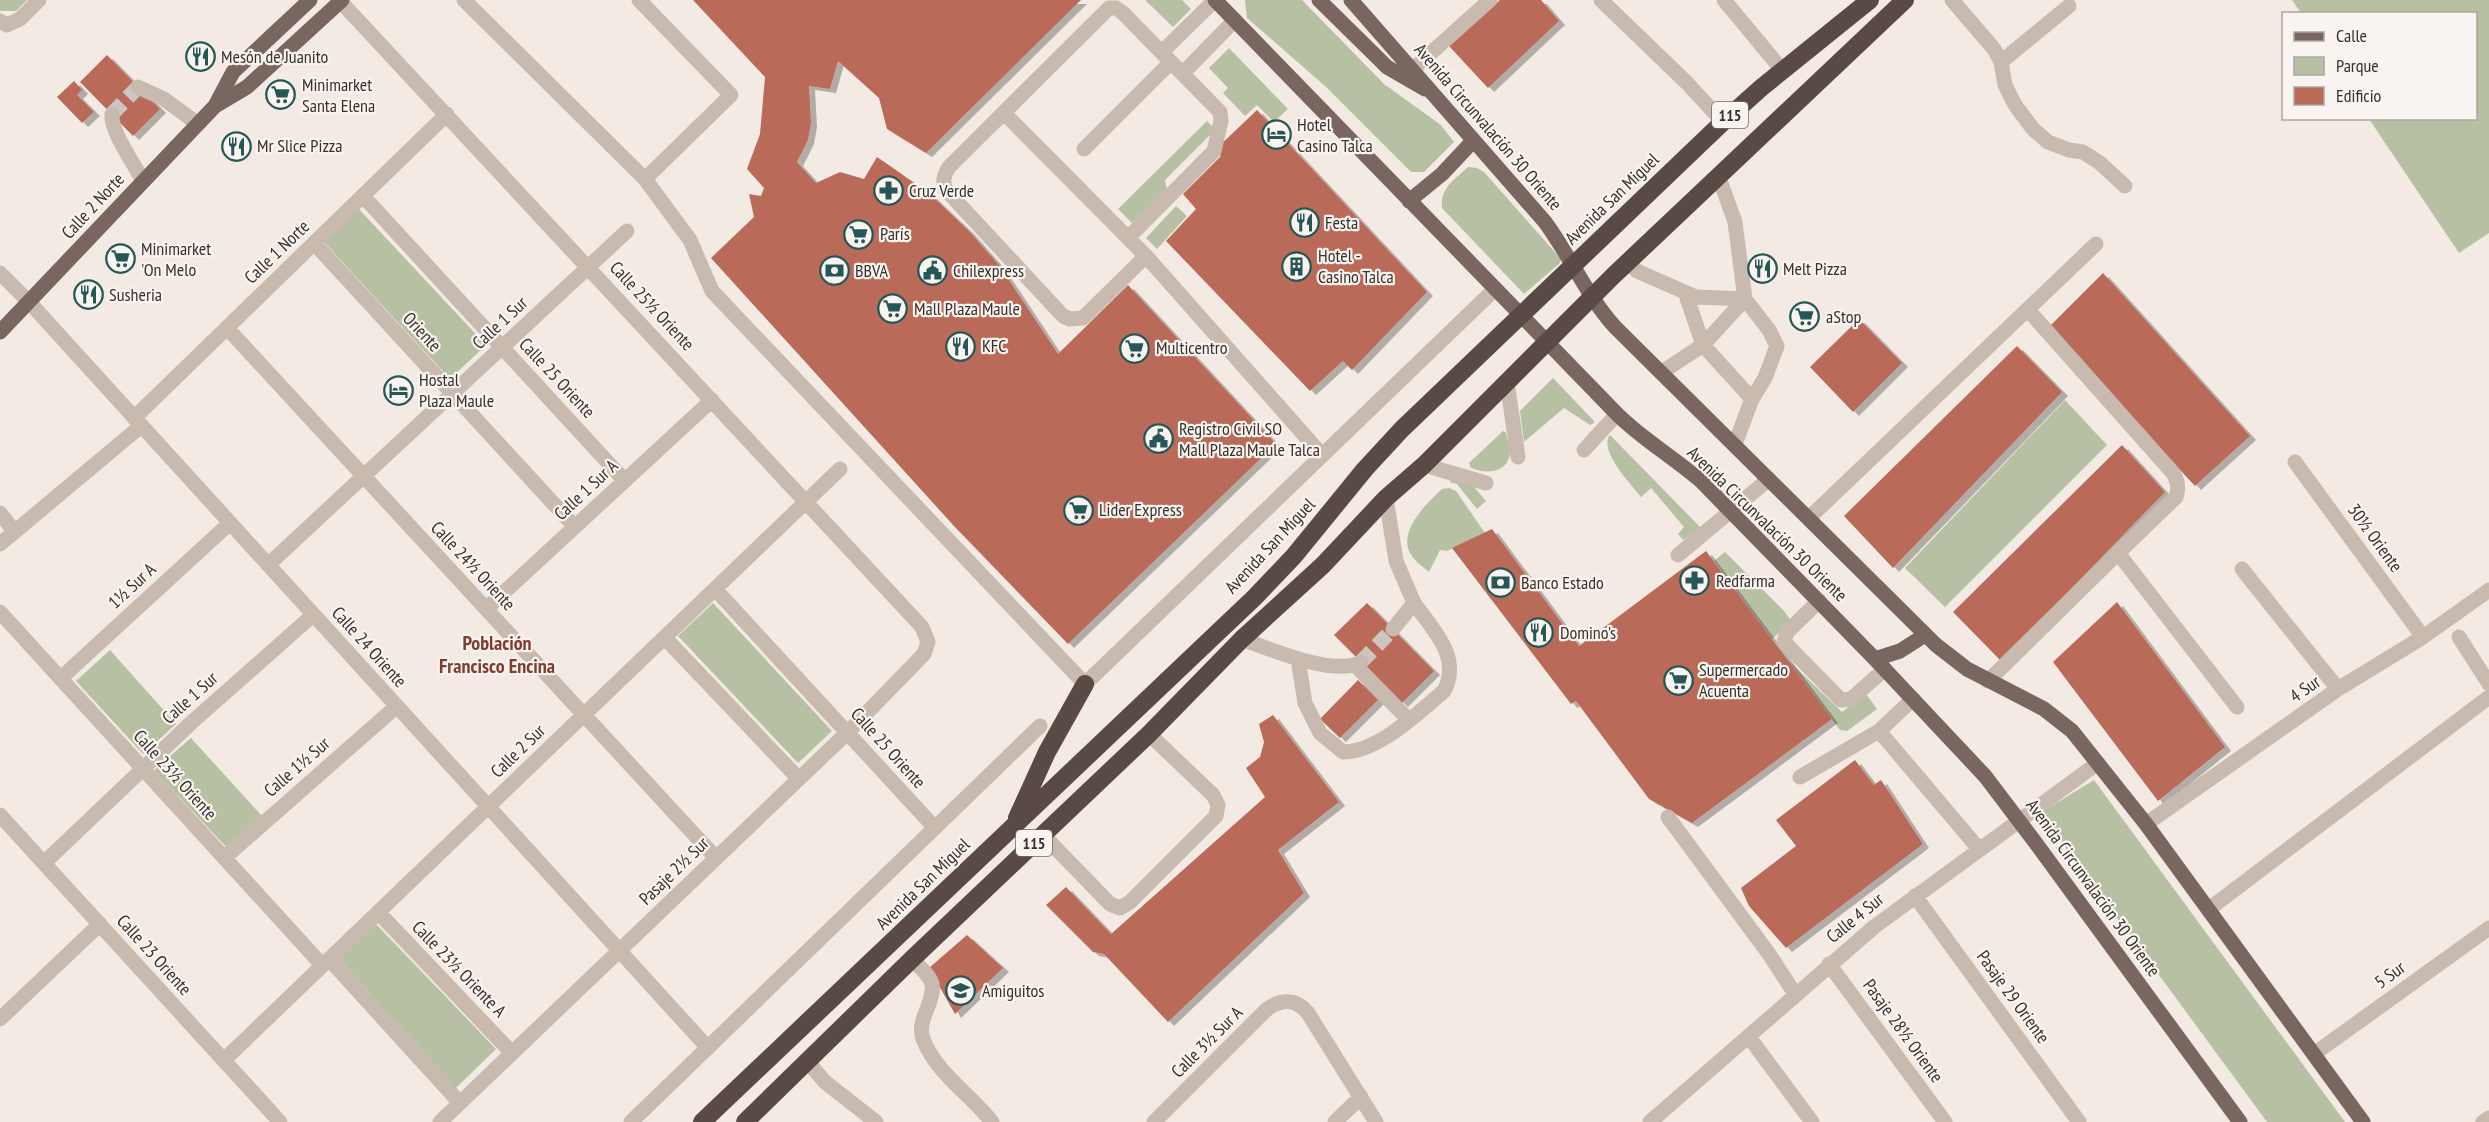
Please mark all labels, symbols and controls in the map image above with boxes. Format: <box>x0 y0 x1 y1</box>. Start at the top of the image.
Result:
legend <box>2282 12 2477 120</box>
text: Calle <box>2336 24 2367 47</box>
street label: Avenida Circunvalación 30 Oriente <box>1410 38 1567 215</box>
restaurant icon: Mesón de Juanito <box>184 41 216 73</box>
place label: Mesón de Juanito <box>221 45 328 68</box>
text: Parque <box>2336 54 2379 77</box>
place label: Minimarket Santa Elena <box>302 73 375 117</box>
supermarket icon: Minimarket Santa Elena <box>265 79 297 111</box>
text: Edificio <box>2336 84 2382 107</box>
road number: 115 <box>1712 102 1748 128</box>
place label: Hotel Casino Talca <box>1297 113 1373 157</box>
hotel icon: Hotel Casino Talca <box>1260 119 1292 151</box>
restaurant icon: Mr Slice Pizza <box>220 130 252 162</box>
place label: Mr Slice Pizza <box>257 134 343 157</box>
street label: Avenida San Miguel <box>1560 147 1664 249</box>
street label: Calle 2 Norte <box>56 168 129 243</box>
pharmacy icon: Cruz Verde <box>872 175 904 207</box>
place label: Cruz Verde <box>909 179 974 202</box>
restaurant icon: Festa <box>1288 207 1320 239</box>
place label: Festa <box>1325 211 1358 234</box>
street label: Calle 1 Norte <box>239 215 314 288</box>
supermarket icon: París <box>843 218 875 250</box>
place label: París <box>880 222 910 245</box>
place label: Minimarket 'On Melo <box>141 237 211 281</box>
supermarket icon: Minimarket 'On Melo <box>104 243 136 275</box>
place label: Hotel - Casino Talca <box>1318 244 1394 288</box>
building icon: Hotel - Casino Talca <box>1281 250 1313 282</box>
restaurant icon: Melt Pizza <box>1746 253 1778 285</box>
bank icon: BBVA <box>818 255 850 287</box>
public building icon: Chilexpress <box>916 255 948 287</box>
street label: Calle 25½ Oriente <box>605 256 700 355</box>
place label: Melt Pizza <box>1783 257 1847 280</box>
place label: BBVA <box>855 259 889 282</box>
place label: Chilexpress <box>953 259 1024 282</box>
restaurant icon: Susheria <box>72 279 104 311</box>
place label: Susheria <box>109 283 162 306</box>
street label: Calle 1 Sur <box>467 291 532 354</box>
supermarket icon: Mall Plaza Maule <box>877 293 909 325</box>
place label: Mall Plaza Maule <box>914 297 1020 320</box>
supermarket icon: aStop <box>1789 301 1821 333</box>
place label: aStop <box>1826 305 1861 328</box>
street label: Oriente <box>398 307 447 356</box>
restaurant icon: KFC <box>945 330 977 362</box>
supermarket icon: Multicentro <box>1119 332 1151 364</box>
street label: Calle 25 Oriente <box>514 333 600 422</box>
place label: KFC <box>982 334 1007 357</box>
place label: Multicentro <box>1156 336 1228 359</box>
place label: Hostal Plaza Maule <box>419 368 494 412</box>
hotel icon: Hostal Plaza Maule <box>382 374 414 406</box>
place label: Registro Civil SO Mall Plaza Maule Talca <box>1179 417 1320 461</box>
public building icon: Registro Civil SO Mall Plaza Maule Talca <box>1142 423 1174 455</box>
street label: Avenida Circunvalación 30 Oriente <box>1682 441 1852 606</box>
street label: Calle 1 Sur A <box>549 454 623 525</box>
street label: Avenida San Miguel <box>1220 493 1320 598</box>
supermarket icon: Lider Express <box>1062 494 1094 526</box>
place label: Lider Express <box>1099 498 1182 521</box>
street label: 30½ Oriente <box>2343 499 2408 576</box>
street label: Calle 24½ Oriente <box>426 516 521 615</box>
street label: 1½ Sur A <box>103 558 161 613</box>
pharmacy icon: Redfarma <box>1679 565 1711 597</box>
bank icon: Banco Estado <box>1484 567 1516 599</box>
place label: Redfarma <box>1716 569 1775 592</box>
place label: Banco Estado <box>1521 571 1604 594</box>
street label: Calle 24 Oriente <box>327 601 412 692</box>
restaurant icon: Domino's <box>1523 617 1555 649</box>
place label: Domino's <box>1560 621 1616 644</box>
district label: Población Francisco Encina <box>439 630 555 679</box>
place label: Supermercado Acuenta <box>1699 658 1788 702</box>
supermarket icon: Supermercado Acuenta <box>1662 664 1694 696</box>
street label: Calle 1 Sur <box>157 667 222 729</box>
street label: 4 Sur <box>2285 670 2325 707</box>
street label: Calle 25 Oriente <box>846 702 931 793</box>
street label: Calle 2 Sur <box>485 719 550 782</box>
street label: Calle 23½ Oriente <box>129 725 222 825</box>
street label: Calle 1½ Sur <box>259 732 334 801</box>
street label: Avenida Circunvalación 30 Oriente <box>2021 794 2166 981</box>
road number: 115 <box>1016 830 1052 856</box>
street label: Pasaje 2½ Sur <box>634 832 713 910</box>
street label: Avenida San Miguel <box>871 832 975 934</box>
street label: Calle 4 Sur <box>1821 887 1888 948</box>
street label: Calle 23 Oriente <box>112 909 197 1000</box>
street label: Calle 23½ Oriente A <box>407 915 512 1022</box>
street label: Pasaje 29 Oriente <box>1972 946 2055 1048</box>
street label: 5 Sur <box>2370 956 2410 993</box>
school or university icon: Amiguitos <box>945 975 977 1007</box>
street label: Pasaje 28½ Oriente <box>1858 975 1949 1087</box>
place label: Amiguitos <box>982 979 1044 1002</box>
street label: Calle 3½ Sur A <box>1166 1001 1248 1082</box>

